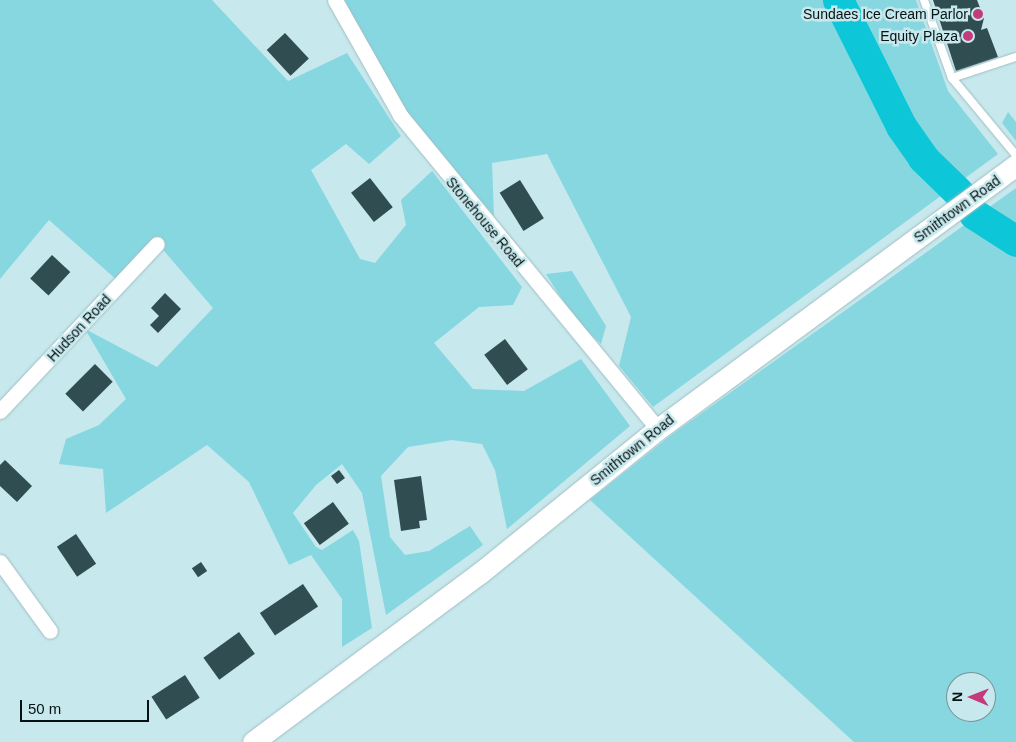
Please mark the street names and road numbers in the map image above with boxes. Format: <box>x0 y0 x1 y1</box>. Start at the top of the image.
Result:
street label: Smithtown Road <box>911 172 1003 246</box>
street label: Stonehouse Road <box>443 174 527 270</box>
street label: Hudson Road <box>44 291 114 365</box>
street label: Smithtown Road <box>587 411 677 489</box>

